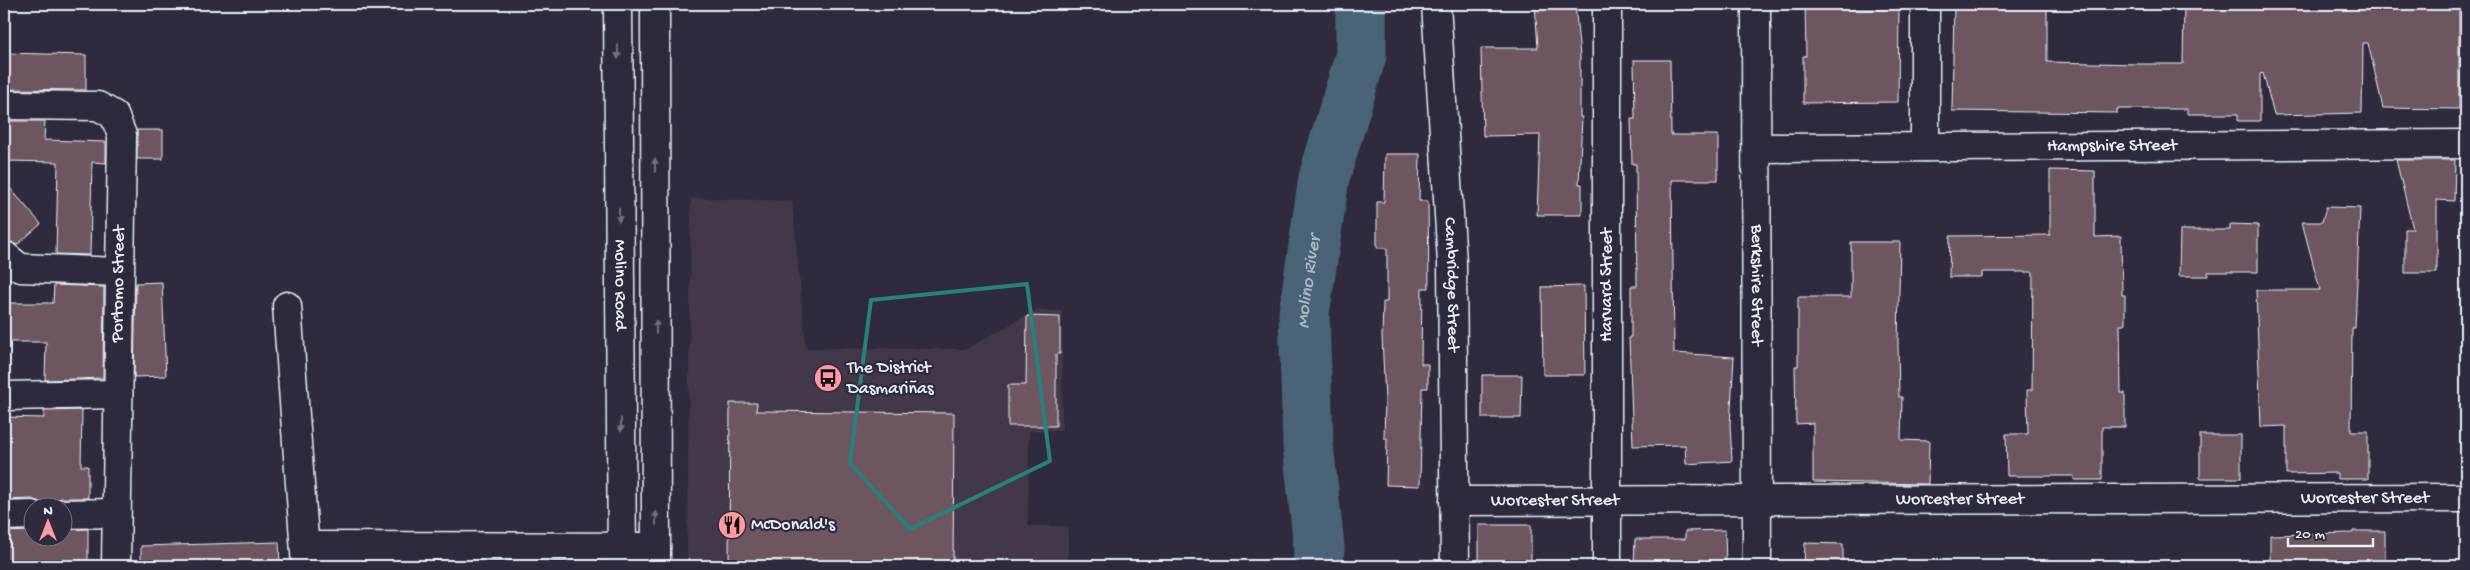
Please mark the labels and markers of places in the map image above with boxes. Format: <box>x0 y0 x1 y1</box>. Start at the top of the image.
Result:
place label: The District Dasmariñas <box>846 358 935 400</box>
bus stop icon: The District Dasmariñas <box>813 363 843 393</box>
restaurant icon: McDonald's <box>717 510 747 540</box>
place label: McDonald's <box>751 515 836 536</box>

